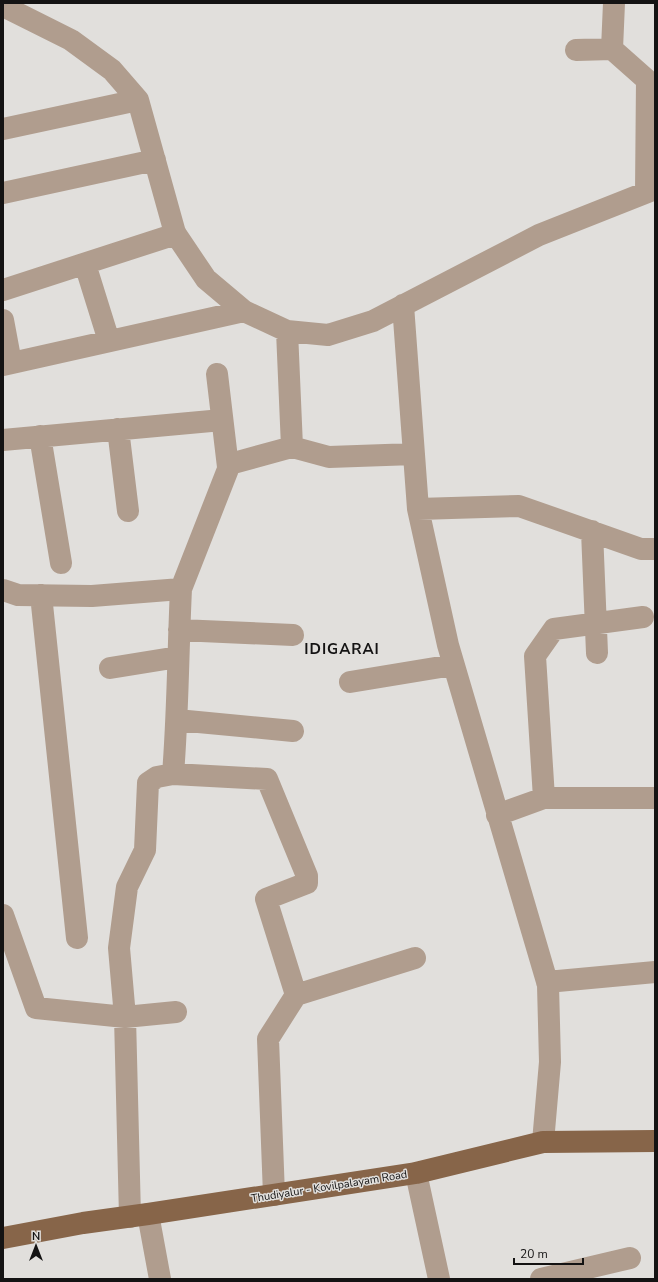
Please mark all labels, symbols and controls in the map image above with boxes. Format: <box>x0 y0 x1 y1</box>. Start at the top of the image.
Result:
district label: IDIGARAI <box>304 639 380 659</box>
street label: Thudiyalur - Kovilpalayam Road <box>250 1167 408 1206</box>
north arrow <box>16 1226 56 1266</box>
text: N <box>32 1229 40 1244</box>
scale bar <box>514 1240 583 1266</box>
text: 20 m <box>520 1246 548 1262</box>

